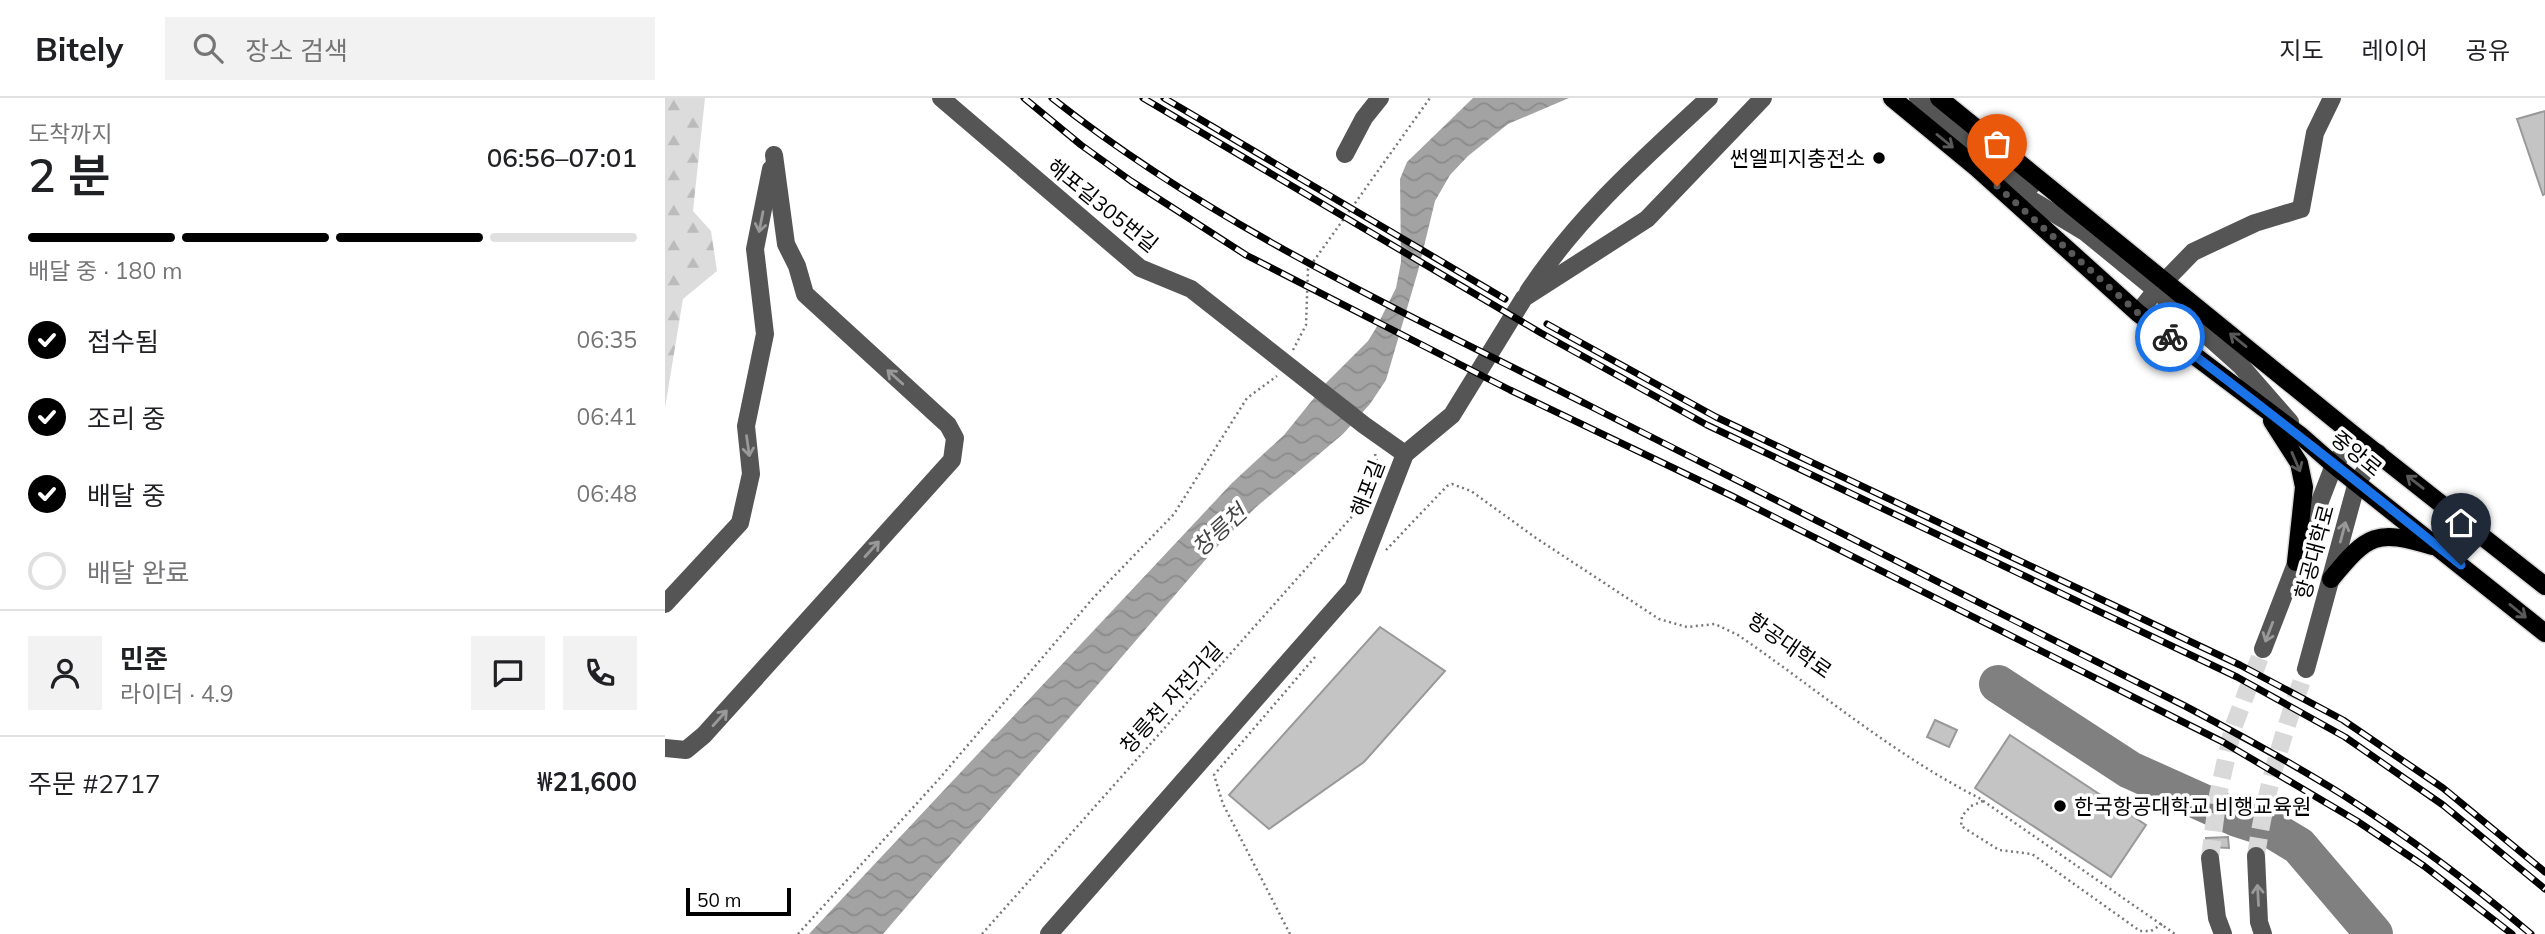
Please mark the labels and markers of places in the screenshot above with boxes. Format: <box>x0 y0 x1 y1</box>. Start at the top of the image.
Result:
pin <box>1967 114 2027 186</box>
place label: 썬엘피지충전소 <box>1730 145 1865 171</box>
marker: 썬엘피지충전소 <box>1871 150 1887 166</box>
pin <box>2431 493 2491 565</box>
place label: 한국항공대학교 비행교육원 <box>2074 793 2311 819</box>
marker: 한국항공대학교 비행교육원 <box>2052 798 2068 814</box>

